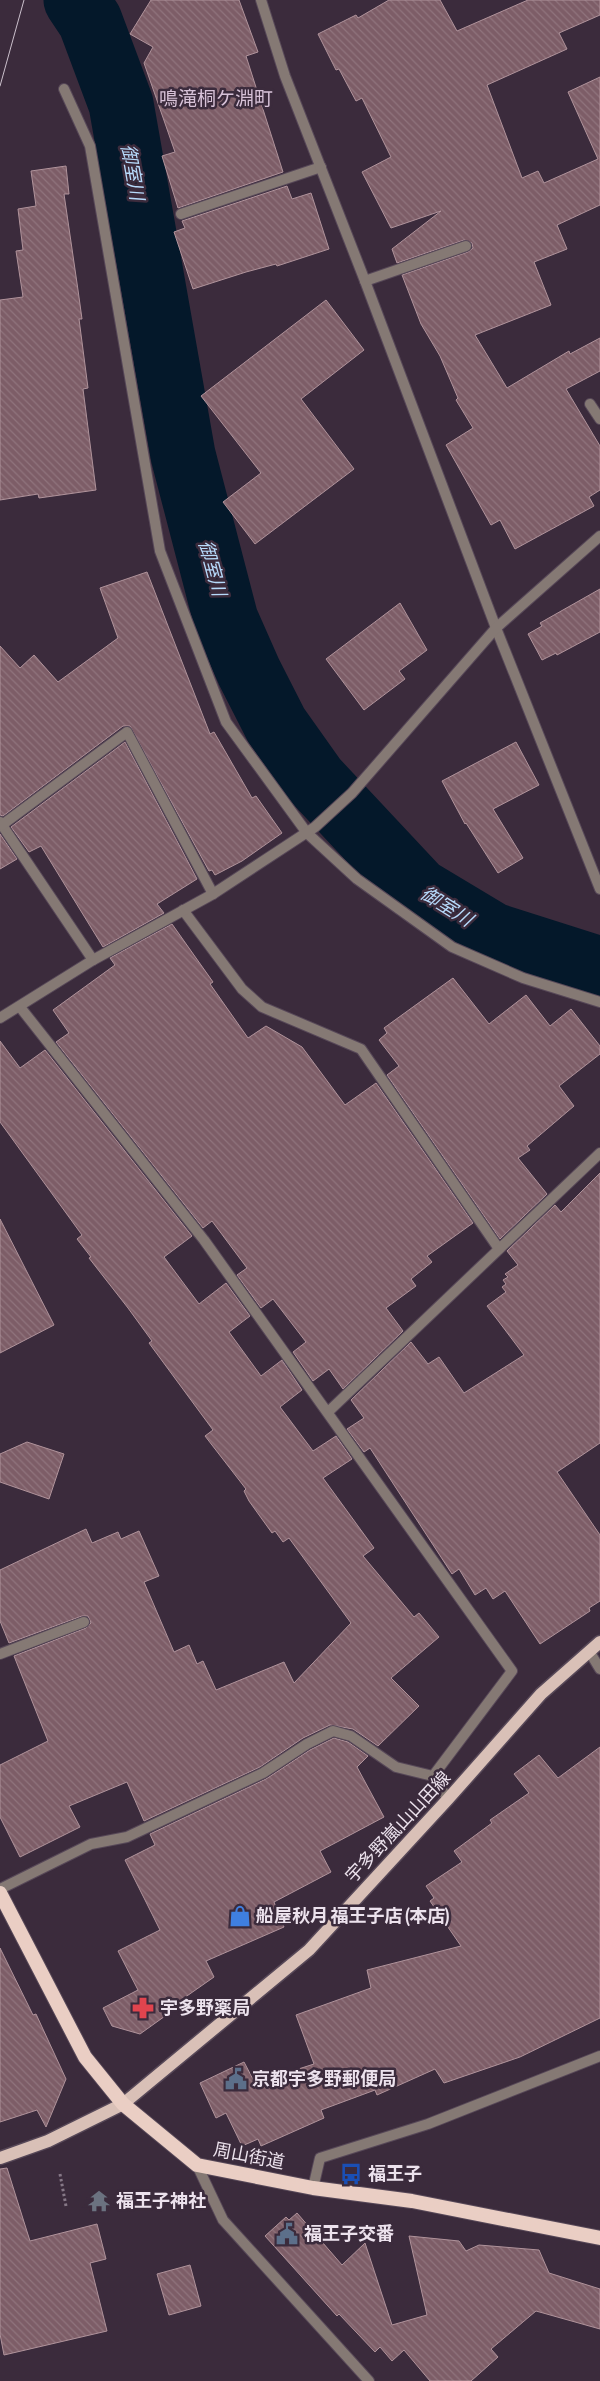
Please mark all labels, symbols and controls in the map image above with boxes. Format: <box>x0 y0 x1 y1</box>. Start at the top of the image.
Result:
district label: 鳴滝桐ケ淵町 <box>159 87 273 109</box>
water label: 御室川 <box>117 142 149 204</box>
water label: 御室川 <box>195 538 232 600</box>
water label: 御室川 <box>417 882 479 931</box>
street label: 宇多野嵐山山田線 <box>341 1767 454 1886</box>
shop icon: 船屋秋月 福王子店 (本店) <box>227 1903 253 1929</box>
place label: 船屋秋月 福王子店 (本店) <box>256 1905 450 1926</box>
pharmacy icon: 宇多野薬局 <box>130 1995 156 2021</box>
place label: 宇多野薬局 <box>160 1997 250 2018</box>
public building icon: 京都宇多野郵便局 <box>223 2066 249 2092</box>
place label: 京都宇多野郵便局 <box>252 2068 396 2089</box>
street label: 周山街道 <box>212 2138 286 2173</box>
bus stop icon: 福王子 <box>338 2161 364 2187</box>
place label: 福王子 <box>368 2163 422 2184</box>
temple icon: 福王子神社 <box>86 2188 112 2214</box>
place label: 福王子神社 <box>116 2190 206 2211</box>
public building icon: 福王子交番 <box>274 2221 300 2247</box>
place label: 福王子交番 <box>304 2223 394 2244</box>

